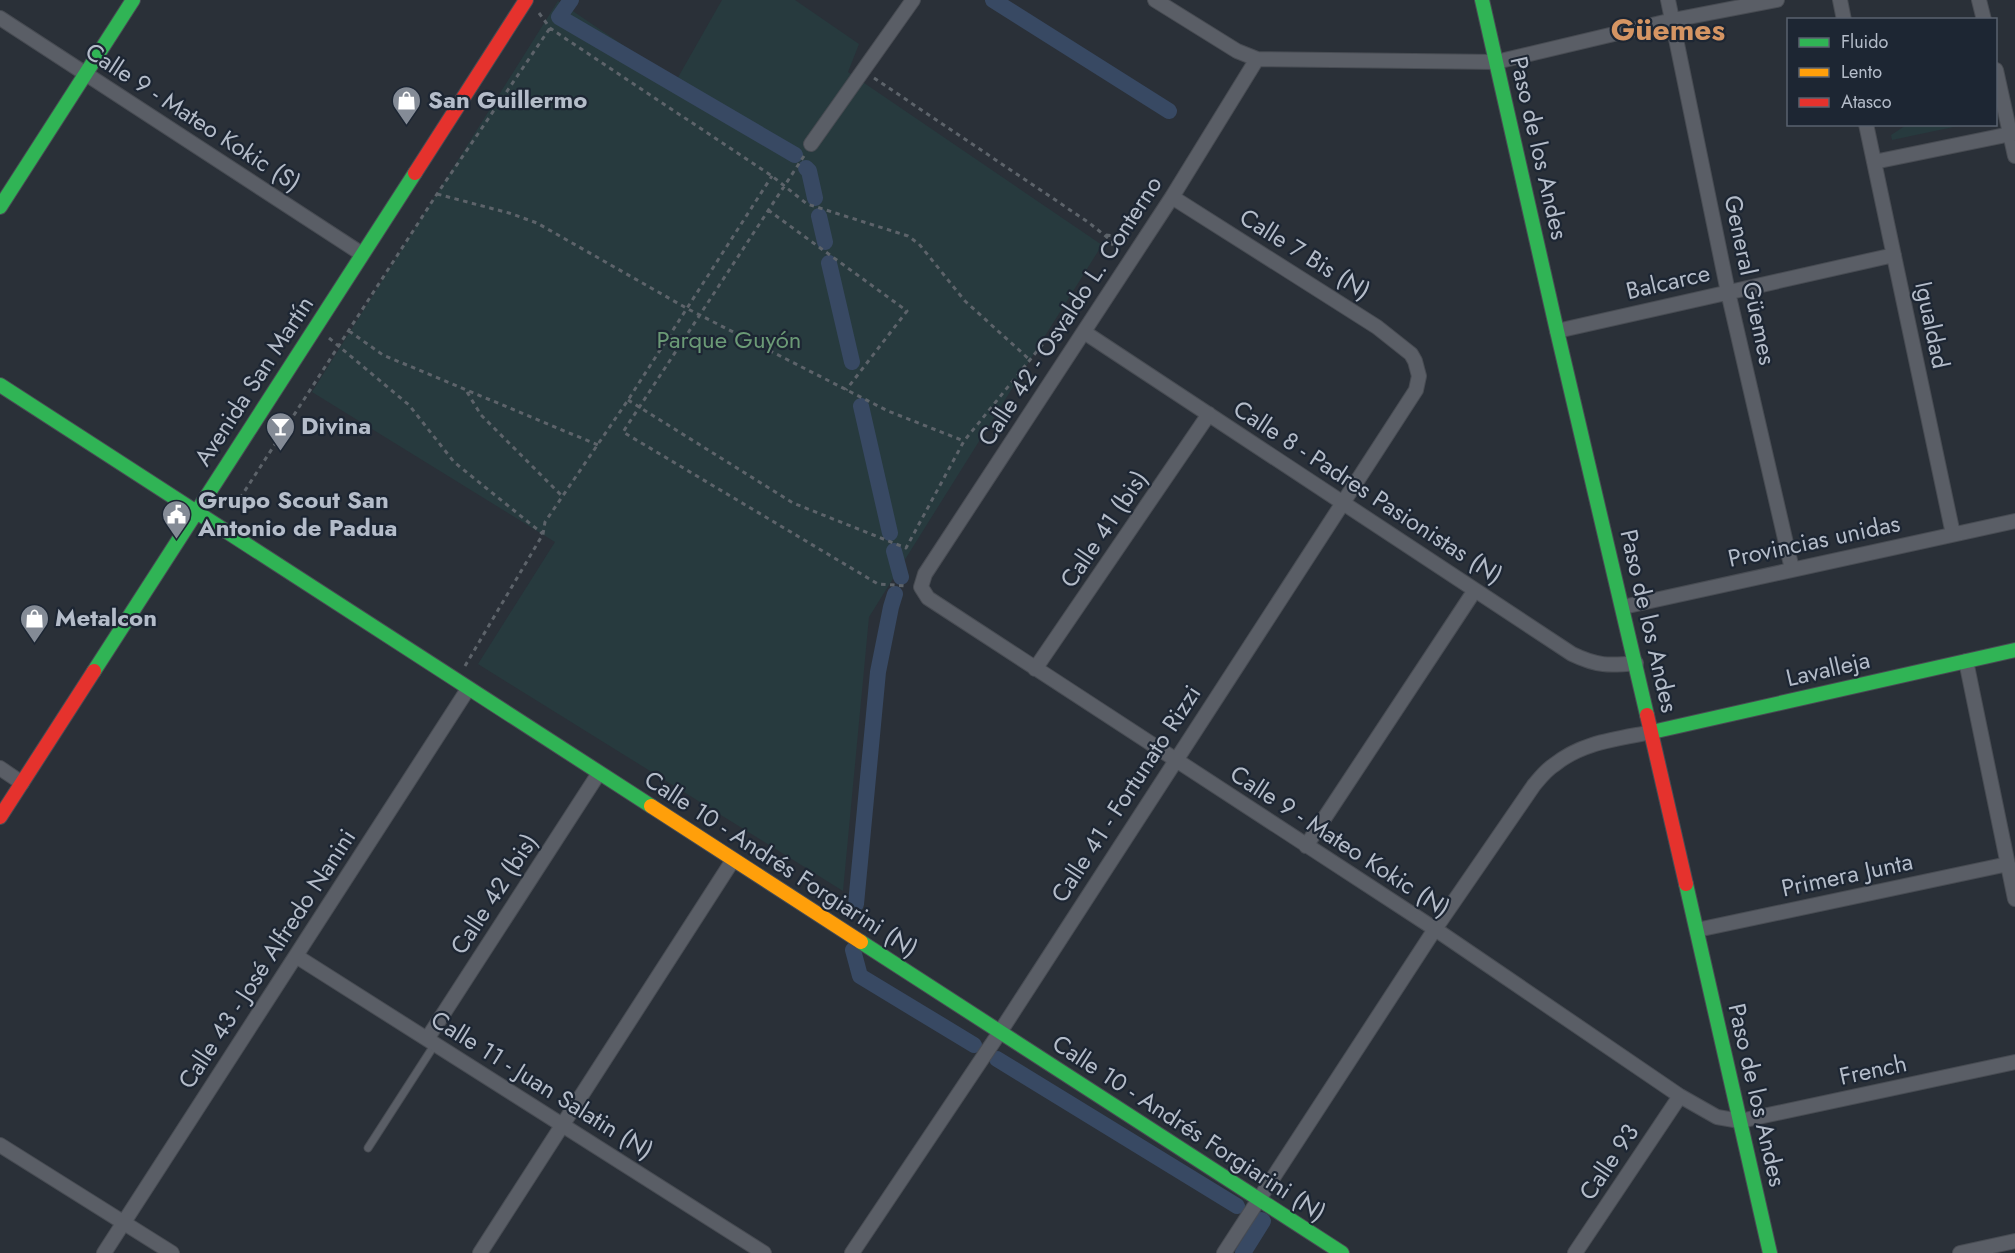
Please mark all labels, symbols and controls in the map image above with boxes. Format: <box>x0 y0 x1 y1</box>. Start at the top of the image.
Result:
district label: Güemes <box>1611 8 1725 51</box>
legend <box>1787 18 1997 126</box>
text: Fluido <box>1841 29 1889 55</box>
street label: Calle 9 - Mateo Kokic (S) <box>79 34 308 200</box>
street label: Paso de los Andes <box>1501 53 1578 243</box>
text: Lento <box>1841 59 1882 85</box>
place label: San Guillermo <box>428 82 587 117</box>
shop icon: San Guillermo <box>391 84 423 126</box>
text: Atasco <box>1841 89 1892 115</box>
street label: Calle 42 - Osvaldo L. Conterno <box>969 169 1170 453</box>
street label: General Güemes <box>1715 192 1786 368</box>
street label: Calle 7 Bis (N) <box>1233 199 1377 308</box>
street label: Balcarce <box>1622 255 1713 308</box>
street label: Igualdad <box>1906 278 1959 372</box>
street label: Avenida San Martín <box>185 289 322 473</box>
park label: Parque Guyón <box>657 322 801 357</box>
street label: Calle 8 - Padres Pasionistas (N) <box>1227 391 1510 592</box>
place label: Divina <box>301 408 371 443</box>
bar icon: Divina <box>264 410 296 452</box>
street label: Calle 41 (bis) <box>1051 463 1156 594</box>
place label: Grupo Scout San Antonio de Padua <box>197 482 398 545</box>
public building icon: Grupo Scout San Antonio de Padua <box>161 498 193 540</box>
street label: Provincias unidas <box>1725 505 1903 576</box>
street label: Paso de los Andes <box>1611 526 1688 716</box>
place label: Metalcon <box>55 600 157 635</box>
shop icon: Metalcon <box>18 602 50 644</box>
street label: Lavalleja <box>1782 642 1873 695</box>
street label: Calle 41 - Fortunato Rizzi <box>1042 678 1209 909</box>
street label: Calle 9 - Mateo Kokic (N) <box>1223 756 1457 925</box>
street label: Calle 10 - Andrés Forgiarini (N) <box>637 762 925 965</box>
street label: Calle 43 - José Alfredo Nanini <box>169 822 364 1096</box>
street label: Calle 42 (bis) <box>441 826 546 961</box>
street label: Primera Junta <box>1778 844 1916 906</box>
street label: Paso de los Andes <box>1719 1000 1796 1190</box>
street label: Calle 11 - Juan Salatin (N) <box>424 1002 660 1167</box>
street label: Calle 10 - Andrés Forgiarini (N) <box>1045 1026 1333 1229</box>
street label: French <box>1836 1045 1910 1094</box>
street label: Calle 93 <box>1570 1116 1647 1207</box>

